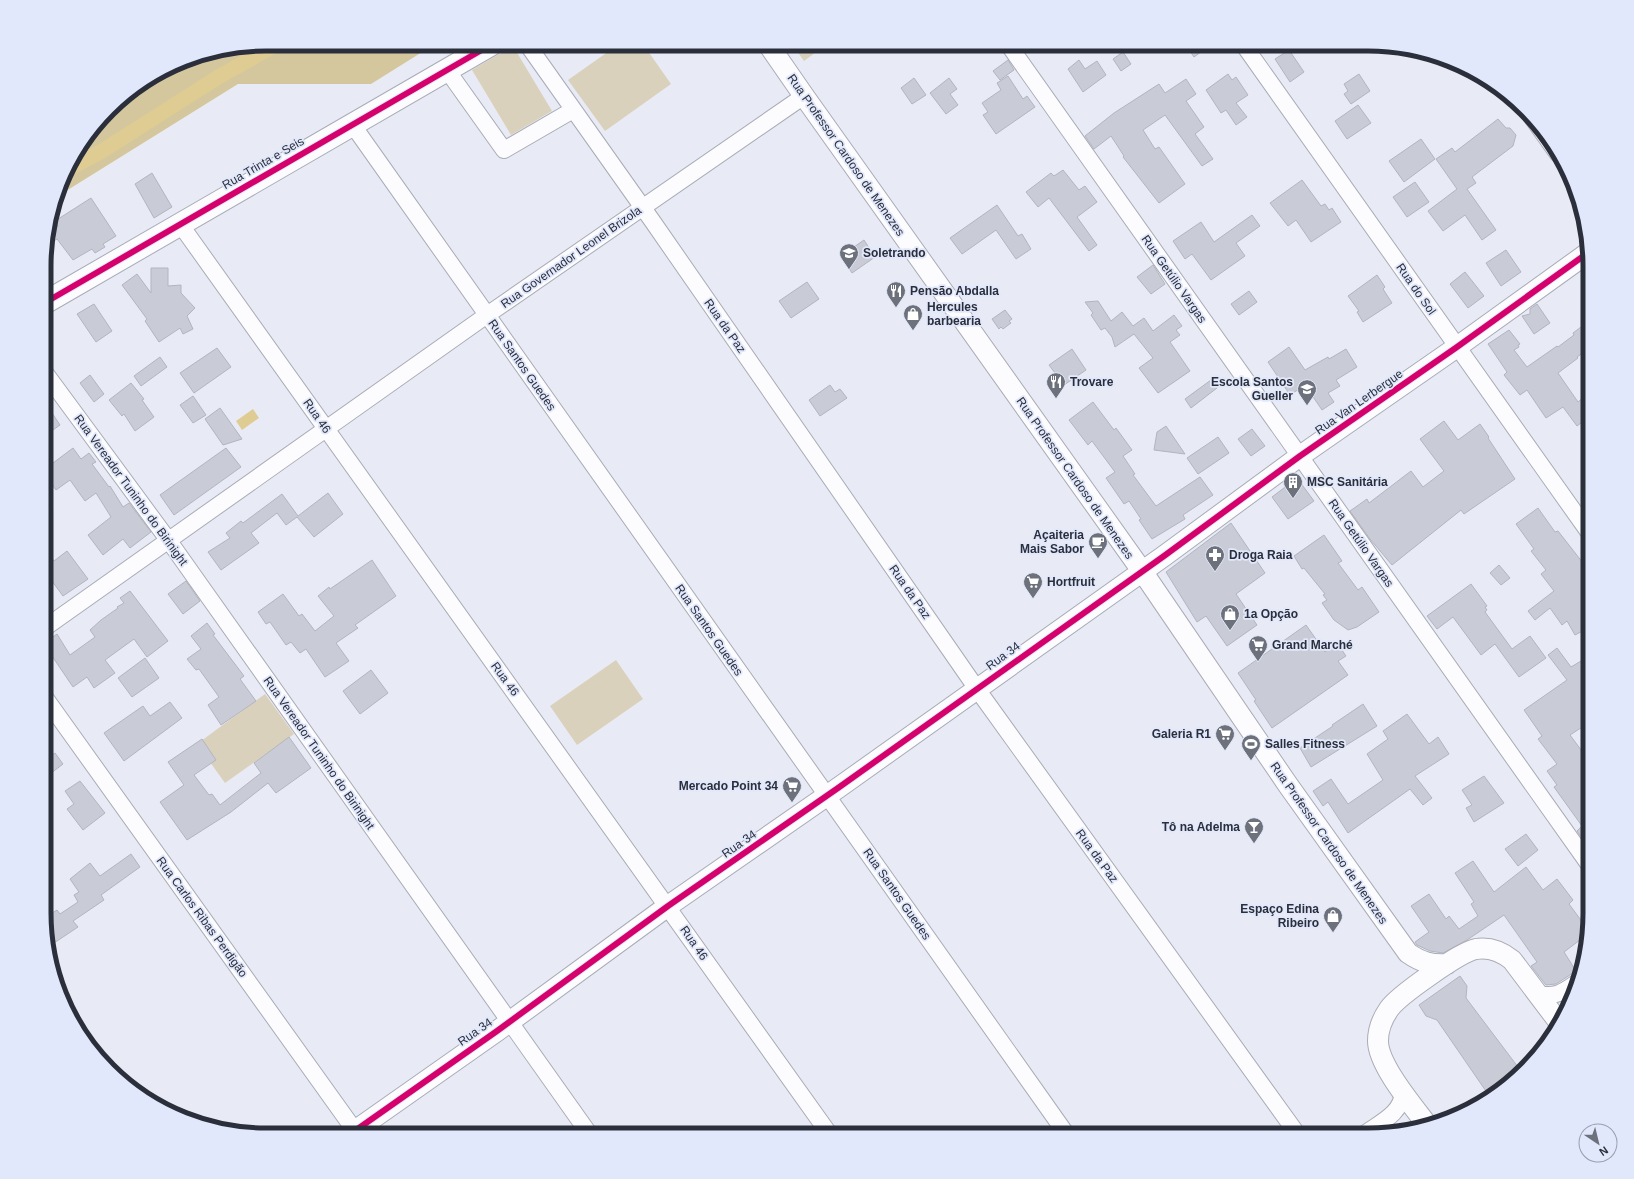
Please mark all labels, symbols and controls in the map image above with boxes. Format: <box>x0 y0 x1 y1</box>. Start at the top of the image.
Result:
street label: Rua Professor Cardoso de Menezes <box>785 71 907 239</box>
street label: Rua Trinta e Seis <box>220 134 306 192</box>
street label: Rua Governador Leonel Brizola <box>498 203 644 311</box>
street label: Rua Getúlio Vargas <box>1138 232 1210 326</box>
school or university icon: Soletrando <box>838 242 860 270</box>
place label: Soletrando <box>863 246 926 260</box>
street label: Rua do Sol <box>1393 261 1439 317</box>
restaurant icon: Pensão Abdalla <box>885 280 907 308</box>
place label: Pensão Abdalla <box>910 284 999 298</box>
street label: Rua da Paz <box>701 296 749 356</box>
place label: Hercules barbearia <box>927 300 981 328</box>
shop icon: Hercules barbearia <box>902 303 924 331</box>
street label: Rua Santos Guedes <box>485 317 559 413</box>
street label: Rua Van Lerbergue <box>1312 366 1406 438</box>
restaurant icon: Trovare <box>1045 371 1067 399</box>
place label: Trovare <box>1070 375 1114 389</box>
place label: Escola Santos Gueller <box>1211 375 1293 403</box>
school or university icon: Escola Santos Gueller <box>1296 378 1318 406</box>
street label: Rua Professor Cardoso de Menezes <box>1014 394 1136 562</box>
street label: Rua 46 <box>300 396 334 436</box>
street label: Rua Vereador Tuninho do Birinight <box>71 412 191 569</box>
building icon: MSC Sanitária <box>1282 471 1304 499</box>
place label: MSC Sanitária <box>1307 475 1388 489</box>
street label: Rua Getúlio Vargas <box>1325 496 1397 590</box>
place label: Açaiteria Mais Sabor <box>1020 528 1084 556</box>
cafe icon: Açaiteria Mais Sabor <box>1087 531 1109 559</box>
pharmacy icon: Droga Raia <box>1204 544 1226 572</box>
place label: Droga Raia <box>1229 548 1293 562</box>
street label: Rua da Paz <box>886 562 934 622</box>
supermarket icon: Hortfruit <box>1022 571 1044 599</box>
place label: Hortfruit <box>1047 575 1095 589</box>
street label: Rua Santos Guedes <box>672 582 746 678</box>
shop icon: 1a Opção <box>1219 603 1241 631</box>
place label: 1a Opção <box>1244 607 1298 621</box>
supermarket icon: Grand Marché <box>1247 634 1269 662</box>
place label: Grand Marché <box>1272 638 1353 652</box>
street label: Rua 34 <box>983 639 1023 673</box>
street label: Rua 46 <box>488 659 522 699</box>
street label: Rua Vereador Tuninho do Birinight <box>261 674 378 833</box>
supermarket icon: Galeria R1 <box>1214 723 1236 751</box>
place label: Galeria R1 <box>1152 727 1211 741</box>
sports icon: Salles Fitness <box>1240 733 1262 761</box>
place label: Salles Fitness <box>1265 737 1345 751</box>
street label: Rua Professor Cardoso de Menezes <box>1268 759 1390 927</box>
supermarket icon: Mercado Point 34 <box>781 775 803 803</box>
place label: Mercado Point 34 <box>679 779 778 793</box>
bar icon: Tô na Adelma <box>1243 816 1265 844</box>
place label: Tô na Adelma <box>1162 820 1240 834</box>
street label: Rua 34 <box>719 827 759 861</box>
street label: Rua da Paz <box>1073 827 1121 885</box>
street label: Rua Santos Guedes <box>860 846 934 942</box>
street label: Rua Carlos Ribas Perdigão <box>154 854 251 980</box>
place label: Espaço Edina Ribeiro <box>1240 902 1319 930</box>
shop icon: Espaço Edina Ribeiro <box>1322 905 1344 933</box>
street label: Rua 46 <box>677 923 711 963</box>
street label: Rua 34 <box>455 1015 495 1049</box>
north arrow <box>1578 1123 1618 1163</box>
text: N <box>1597 1144 1610 1158</box>

